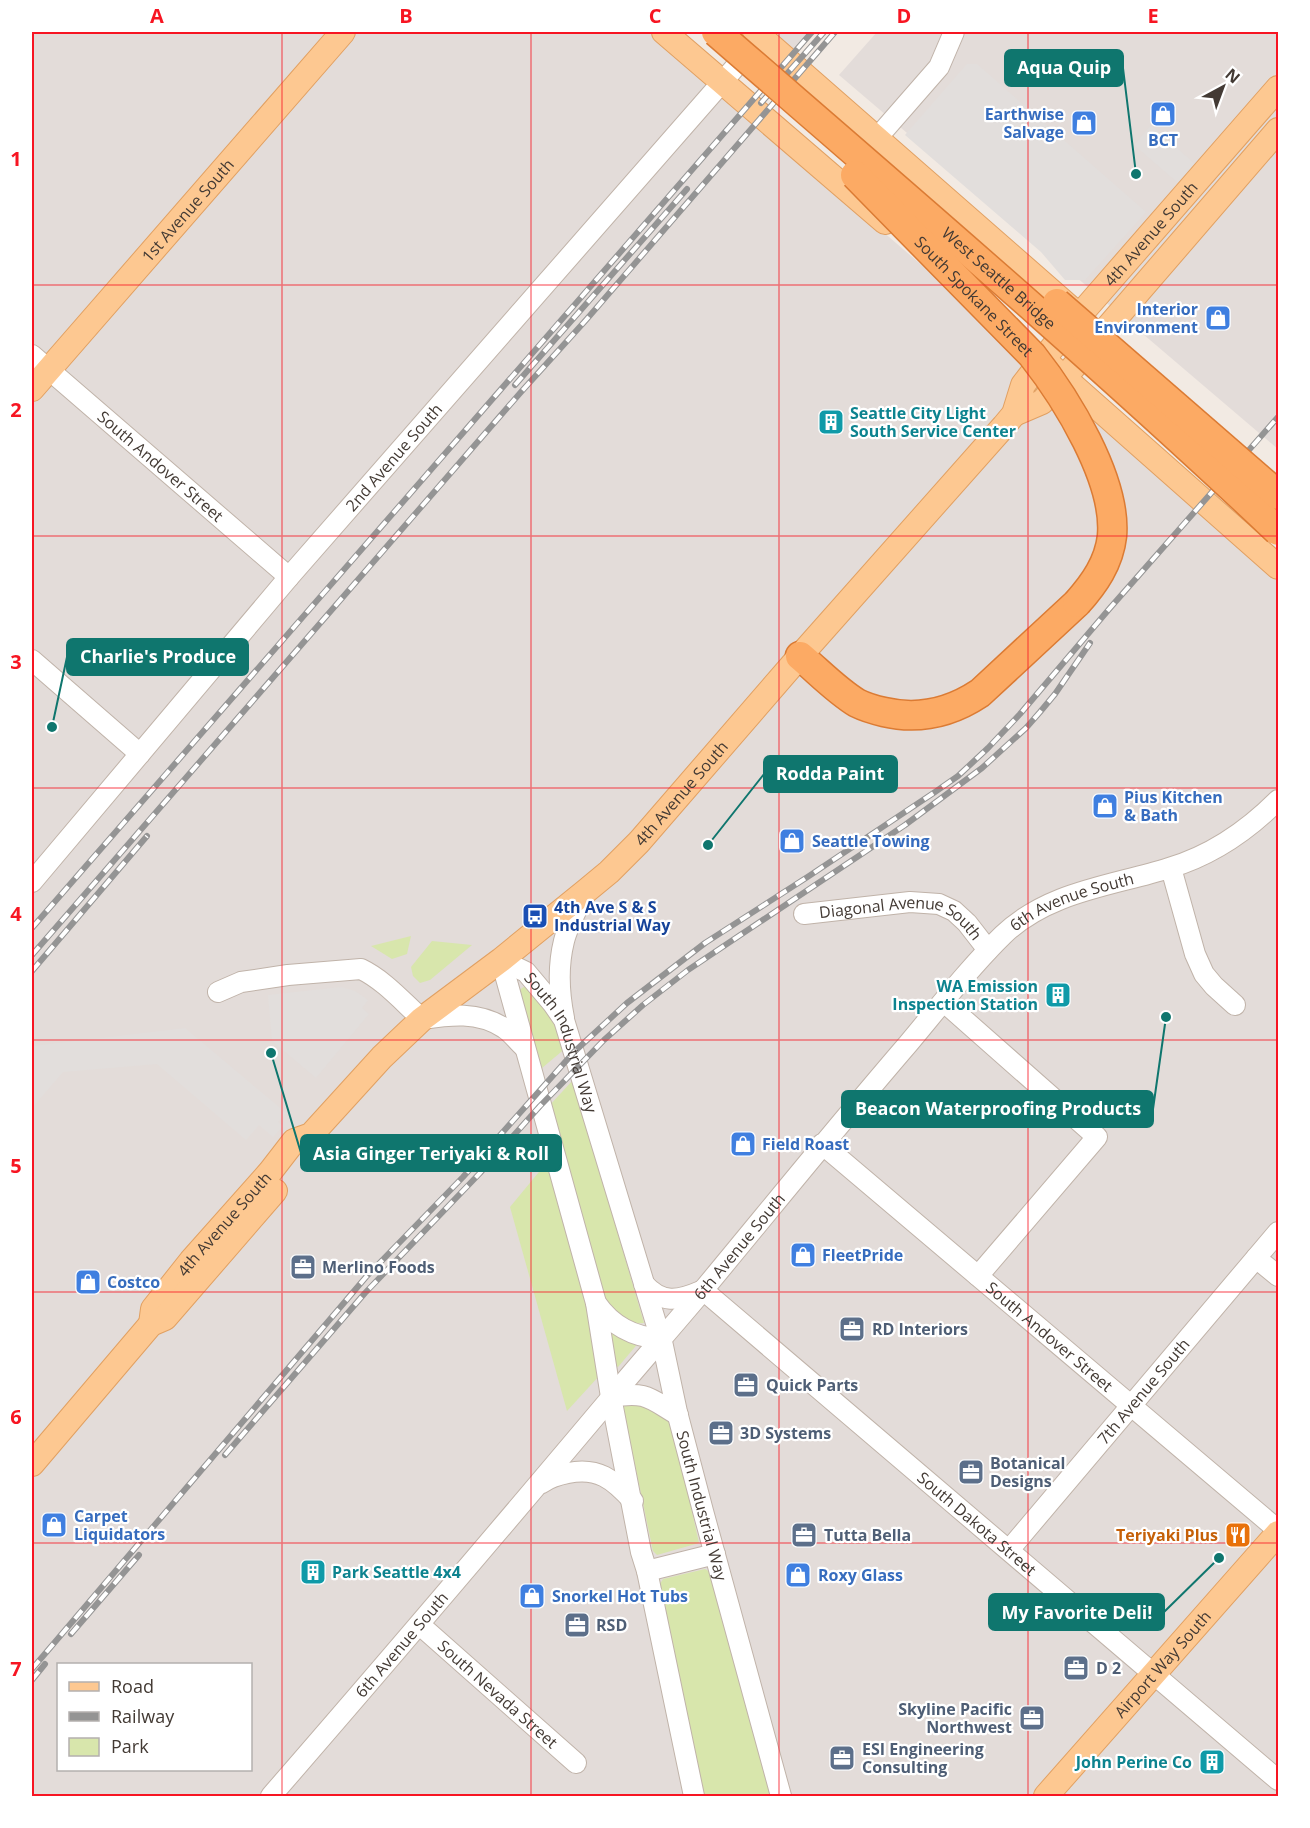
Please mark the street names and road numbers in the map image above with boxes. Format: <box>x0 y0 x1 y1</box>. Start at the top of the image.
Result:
street label: 1st Avenue South <box>137 154 239 267</box>
street label: 4th Avenue South <box>1099 177 1203 291</box>
street label: West Seattle Bridge <box>937 222 1061 334</box>
street label: South Spokane Street <box>910 231 1039 362</box>
street label: 2nd Avenue South <box>341 399 447 516</box>
street label: South Andover Street <box>93 406 228 527</box>
street label: 4th Avenue South <box>630 736 733 851</box>
street label: 6th Avenue South <box>1005 867 1136 936</box>
street label: Diagonal Avenue South <box>818 891 987 945</box>
street label: South Industrial Way <box>520 967 603 1116</box>
street label: 4th Avenue South <box>172 1167 276 1281</box>
street label: 6th Avenue South <box>689 1188 790 1304</box>
street label: South Andover Street <box>981 1277 1118 1397</box>
street label: 7th Avenue South <box>1092 1334 1194 1449</box>
street label: South Industrial Way <box>671 1428 733 1584</box>
street label: South Dakota Street <box>913 1467 1041 1581</box>
street label: 6th Avenue South <box>350 1587 453 1702</box>
street label: Airport Way South <box>1109 1606 1216 1722</box>
street label: South Nevada Street <box>433 1635 563 1753</box>

